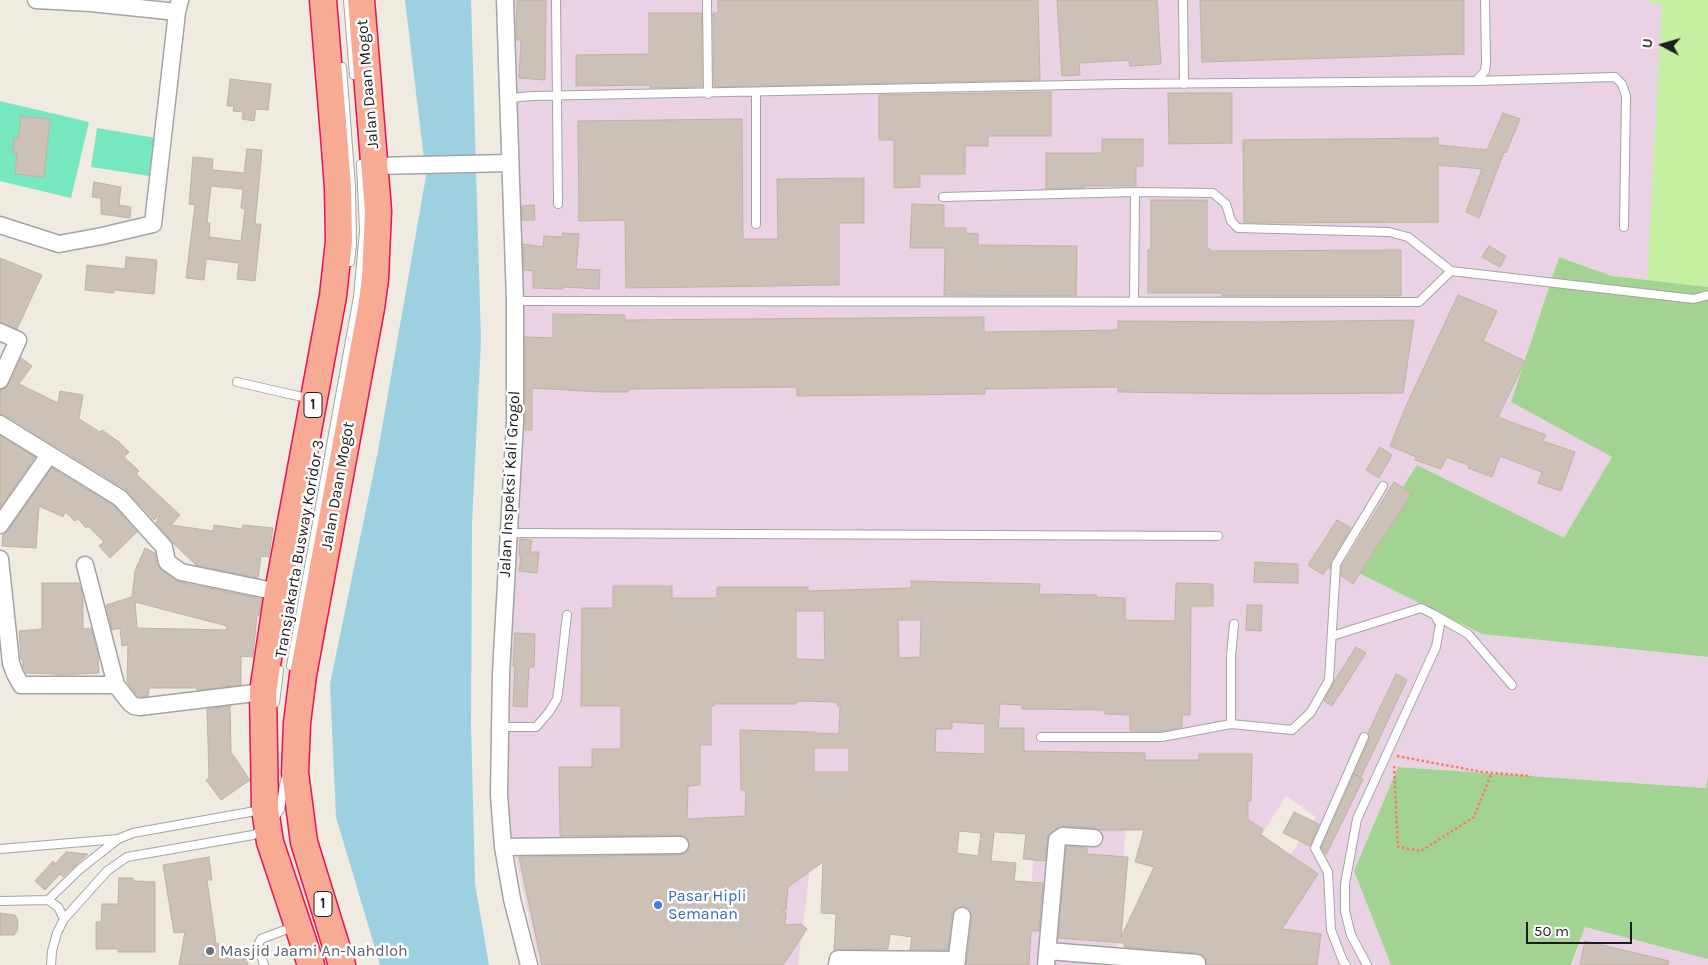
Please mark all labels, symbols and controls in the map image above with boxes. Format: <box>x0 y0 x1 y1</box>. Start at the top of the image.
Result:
street label: Jalan Daan Mogot <box>353 19 383 149</box>
north arrow <box>1638 20 1688 70</box>
text: U <box>1639 38 1657 49</box>
street label: Jalan Inspeksi Kali Grogol <box>496 390 524 578</box>
road number: 1 <box>304 392 322 418</box>
street label: Jalan Daan Mogot <box>317 420 359 552</box>
street label: Transjakarta Busway Koridor 3 <box>271 438 329 660</box>
place label: Pasar Hipli Semanan <box>668 886 747 924</box>
road number: 1 <box>314 892 332 916</box>
marker: Pasar Hipli Semanan <box>652 899 664 911</box>
scale bar <box>1528 912 1634 944</box>
text: 50 m <box>1534 922 1569 940</box>
place label: Masjid Jaami An-Nahdloh <box>220 941 408 961</box>
marker: Masjid Jaami An-Nahdloh <box>204 945 216 957</box>

